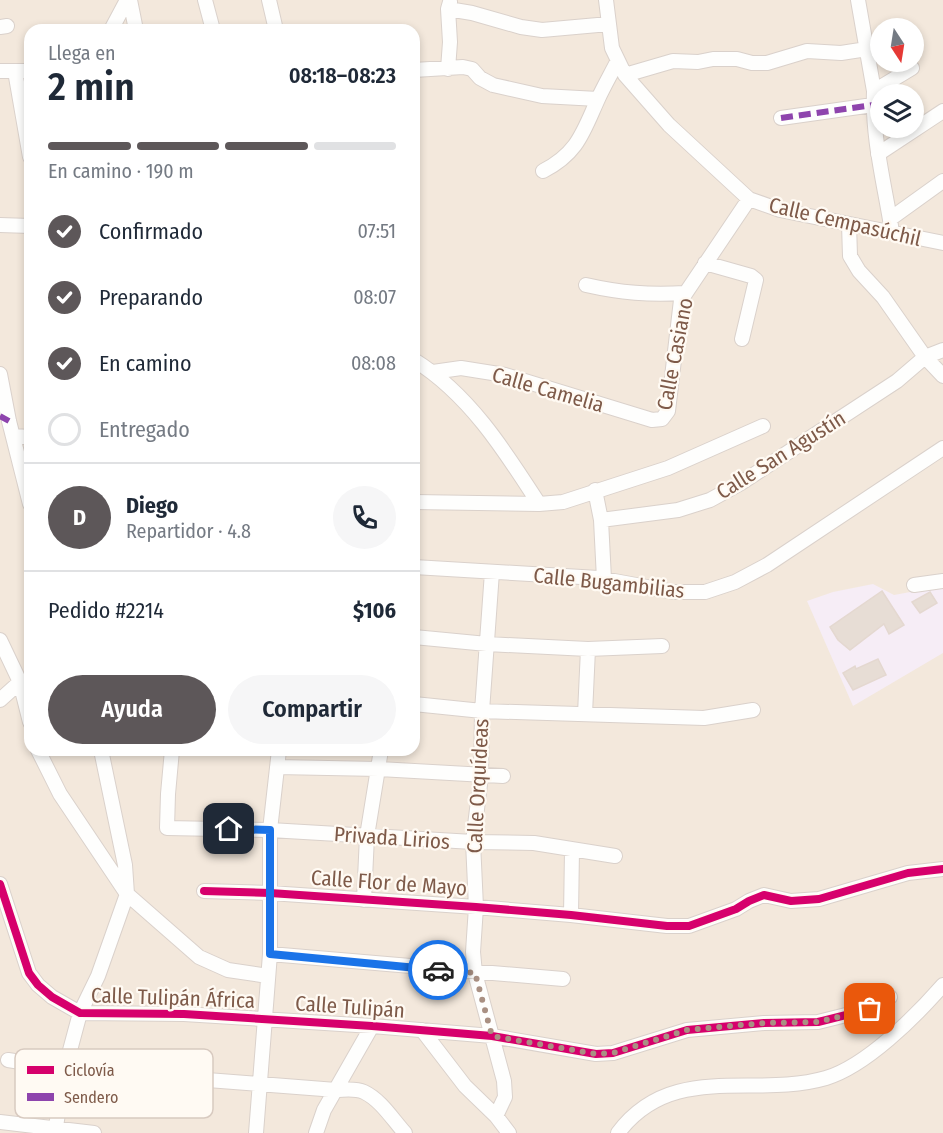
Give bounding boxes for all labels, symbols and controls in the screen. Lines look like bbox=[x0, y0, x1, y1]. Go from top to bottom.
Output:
north arrow bbox=[870, 18, 924, 72]
map controls bbox=[870, 18, 924, 138]
text: Llega en bbox=[48, 41, 116, 65]
text: 08:18–08:23 bbox=[289, 62, 396, 89]
text: 2 min bbox=[48, 64, 135, 110]
button: layers bbox=[870, 84, 924, 138]
text: En camino · 190 m bbox=[48, 159, 194, 183]
street label: Calle Cempasúchil bbox=[766, 192, 924, 252]
icon: check bbox=[48, 215, 81, 248]
text: Confirmado bbox=[99, 218, 203, 245]
text: 07:51 bbox=[358, 219, 396, 243]
icon: check bbox=[48, 281, 81, 314]
text: Preparando bbox=[99, 284, 203, 311]
text: 08:07 bbox=[353, 285, 396, 309]
street label: Calle Casiano bbox=[651, 296, 699, 412]
icon: check bbox=[48, 347, 81, 380]
text: En camino bbox=[99, 350, 191, 377]
text: 08:08 bbox=[351, 351, 396, 375]
street label: Calle Camelia bbox=[489, 362, 607, 418]
street label: Calle San Agustín bbox=[712, 405, 850, 505]
text: Entregado bbox=[99, 416, 190, 443]
button: phone bbox=[333, 486, 396, 549]
text: Diego bbox=[126, 492, 178, 519]
text: D bbox=[73, 504, 86, 531]
text: Repartidor · 4.8 bbox=[126, 519, 251, 543]
street label: Calle Bugambilias bbox=[532, 562, 686, 604]
text: Pedido #2214 bbox=[48, 597, 164, 624]
text: $106 bbox=[353, 597, 396, 624]
button: Ayuda bbox=[48, 675, 216, 744]
button: Compartir bbox=[228, 675, 396, 744]
street label: Calle Orquídeas bbox=[461, 718, 495, 854]
pin bbox=[203, 803, 254, 854]
icon: home bbox=[212, 812, 245, 845]
street label: Privada Lirios bbox=[333, 821, 451, 855]
street label: Calle Flor de Mayo bbox=[310, 865, 468, 901]
courier bbox=[408, 940, 468, 1000]
icon: car bbox=[422, 954, 455, 987]
street label: Calle Tulipán África bbox=[91, 982, 255, 1014]
pin bbox=[844, 983, 895, 1034]
street label: Calle Tulipán bbox=[294, 990, 406, 1024]
icon: bag bbox=[853, 992, 886, 1025]
legend bbox=[15, 1049, 213, 1118]
text: Ciclovía bbox=[64, 1061, 115, 1080]
text: Sendero bbox=[64, 1088, 118, 1107]

